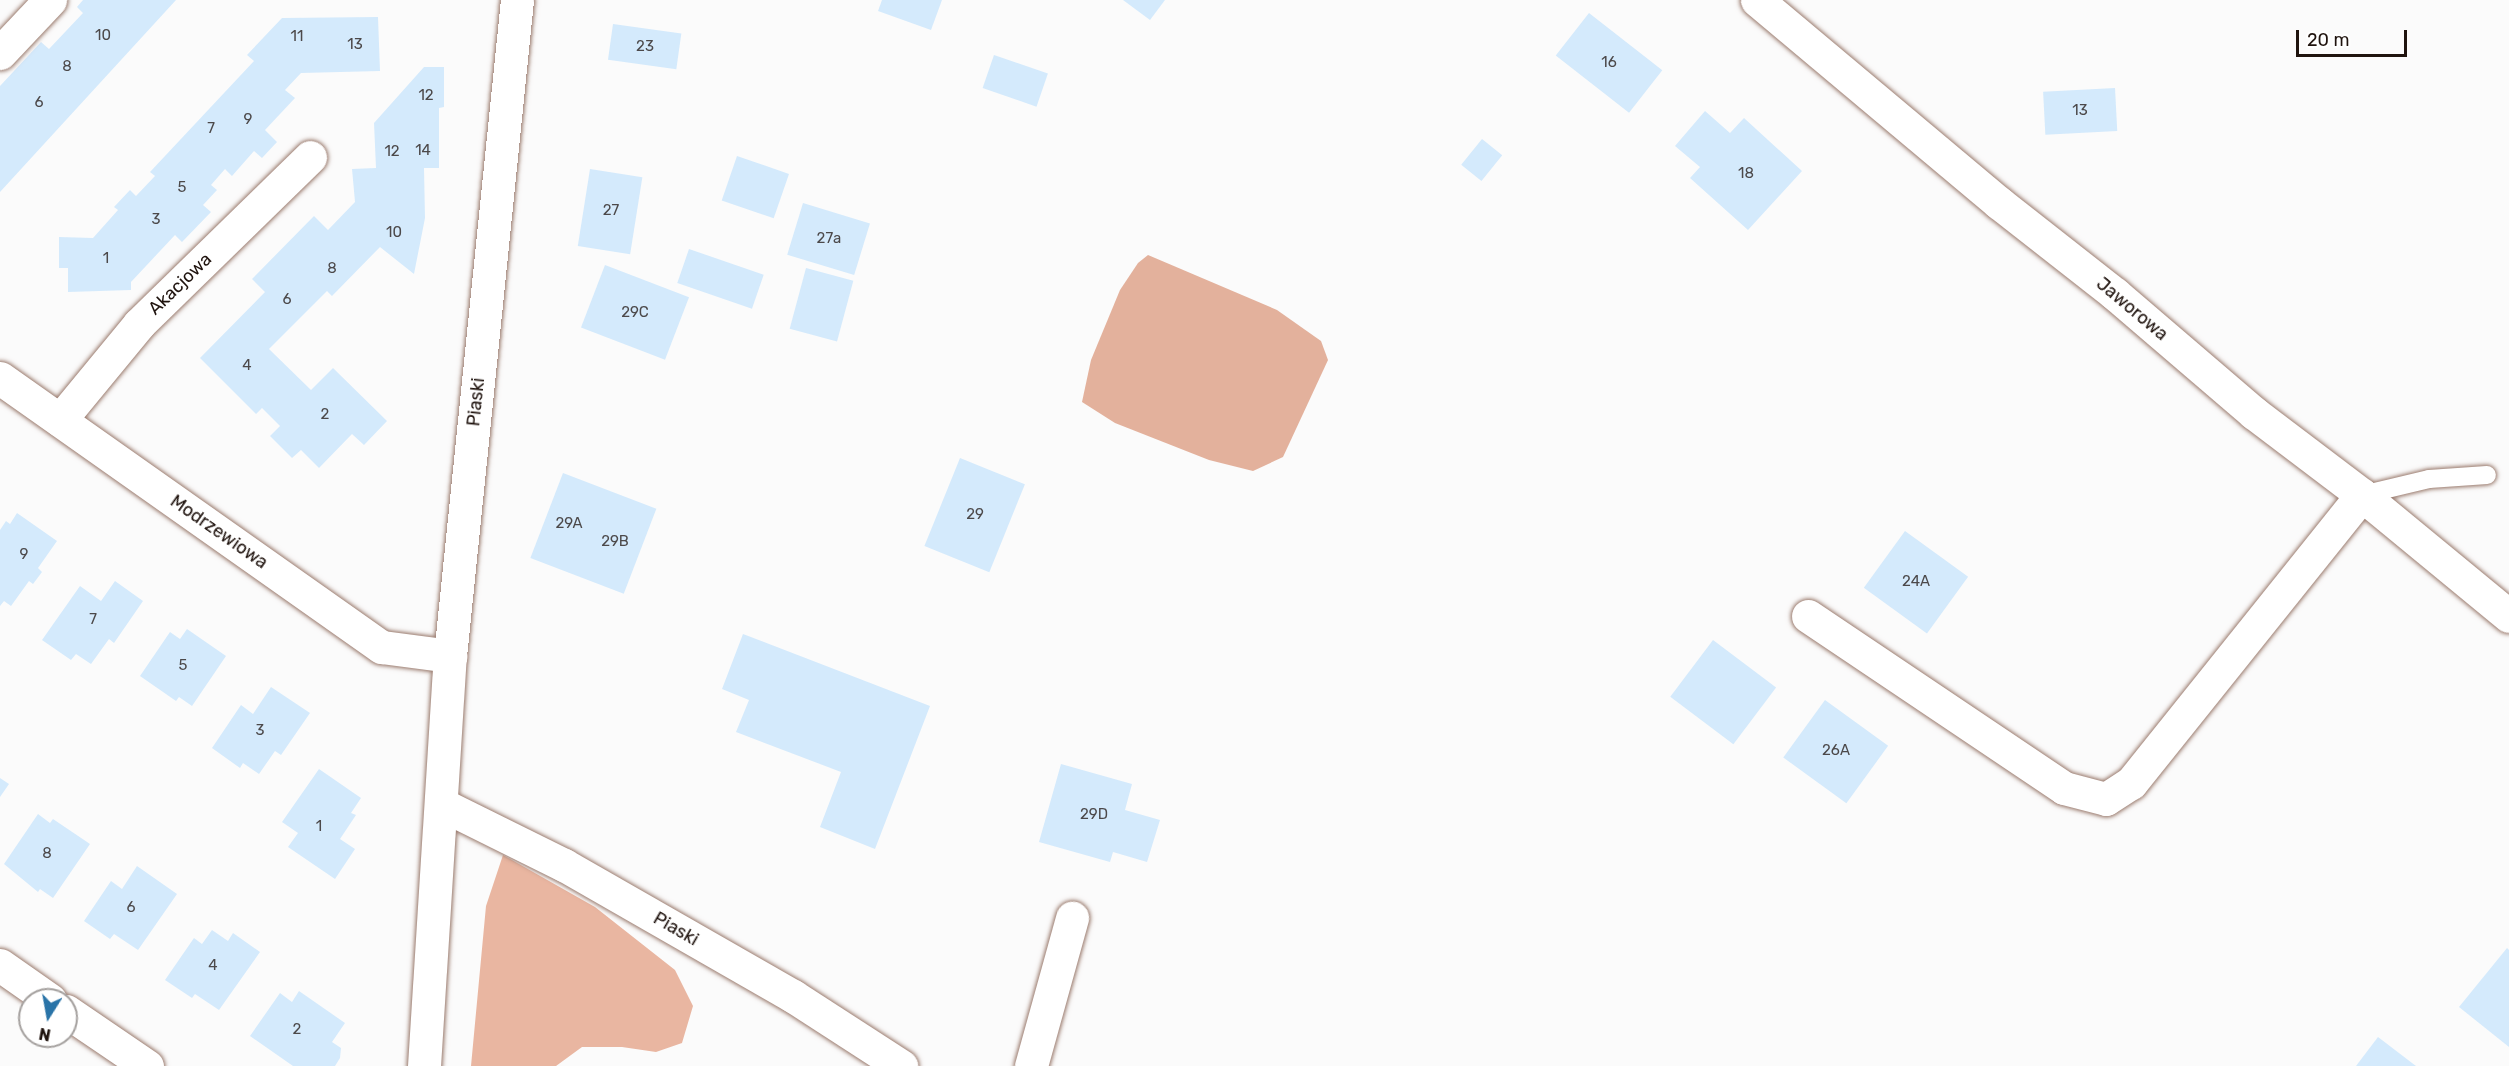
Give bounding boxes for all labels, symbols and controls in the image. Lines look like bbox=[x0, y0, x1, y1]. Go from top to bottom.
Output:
scale bar bbox=[2299, 18, 2410, 56]
house number: 10 bbox=[95, 27, 111, 45]
house number: 11 bbox=[291, 28, 303, 46]
text: 20 m bbox=[2307, 29, 2349, 51]
house number: 13 bbox=[347, 36, 363, 54]
house number: 23 bbox=[636, 38, 654, 56]
house number: 16 bbox=[1601, 54, 1617, 72]
house number: 8 bbox=[62, 58, 72, 76]
house number: 12 bbox=[418, 87, 434, 105]
house number: 6 bbox=[34, 94, 44, 112]
house number: 13 bbox=[2072, 102, 2088, 120]
house number: 9 bbox=[244, 111, 252, 129]
house number: 7 bbox=[207, 120, 215, 138]
house number: 14 bbox=[415, 142, 431, 160]
house number: 12 bbox=[384, 143, 400, 161]
house number: 18 bbox=[1738, 165, 1754, 183]
house number: 5 bbox=[178, 179, 186, 197]
house number: 27 bbox=[603, 202, 619, 220]
house number: 3 bbox=[151, 211, 161, 229]
house number: 10 bbox=[386, 224, 402, 242]
house number: 27a bbox=[817, 230, 841, 248]
street label: Akacjowa bbox=[144, 249, 216, 319]
house number: 1 bbox=[103, 250, 109, 268]
house number: 8 bbox=[327, 260, 337, 278]
street label: Jaworowa bbox=[2092, 273, 2172, 345]
house number: 6 bbox=[282, 291, 292, 309]
house number: 29C bbox=[621, 304, 649, 322]
house number: 4 bbox=[242, 357, 252, 375]
street label: Piaski bbox=[463, 377, 489, 427]
house number: 2 bbox=[321, 406, 329, 424]
street label: Modrzewiowa bbox=[166, 490, 272, 574]
house number: 29 bbox=[966, 506, 984, 524]
house number: 29A bbox=[555, 515, 583, 533]
house number: 29B bbox=[601, 533, 629, 551]
house number: 9 bbox=[20, 546, 28, 564]
house number: 24A bbox=[1902, 573, 1930, 591]
house number: 7 bbox=[89, 611, 97, 629]
house number: 5 bbox=[179, 657, 187, 675]
house number: 3 bbox=[255, 722, 265, 740]
house number: 26A bbox=[1822, 742, 1850, 760]
house number: 29D bbox=[1080, 806, 1108, 824]
house number: 1 bbox=[316, 818, 322, 836]
house number: 8 bbox=[42, 845, 52, 863]
house number: 6 bbox=[126, 899, 136, 917]
street label: Piaski bbox=[650, 907, 702, 951]
house number: 4 bbox=[208, 957, 218, 975]
north arrow bbox=[18, 988, 78, 1048]
house number: 2 bbox=[293, 1021, 301, 1039]
text: N bbox=[37, 1024, 52, 1045]

